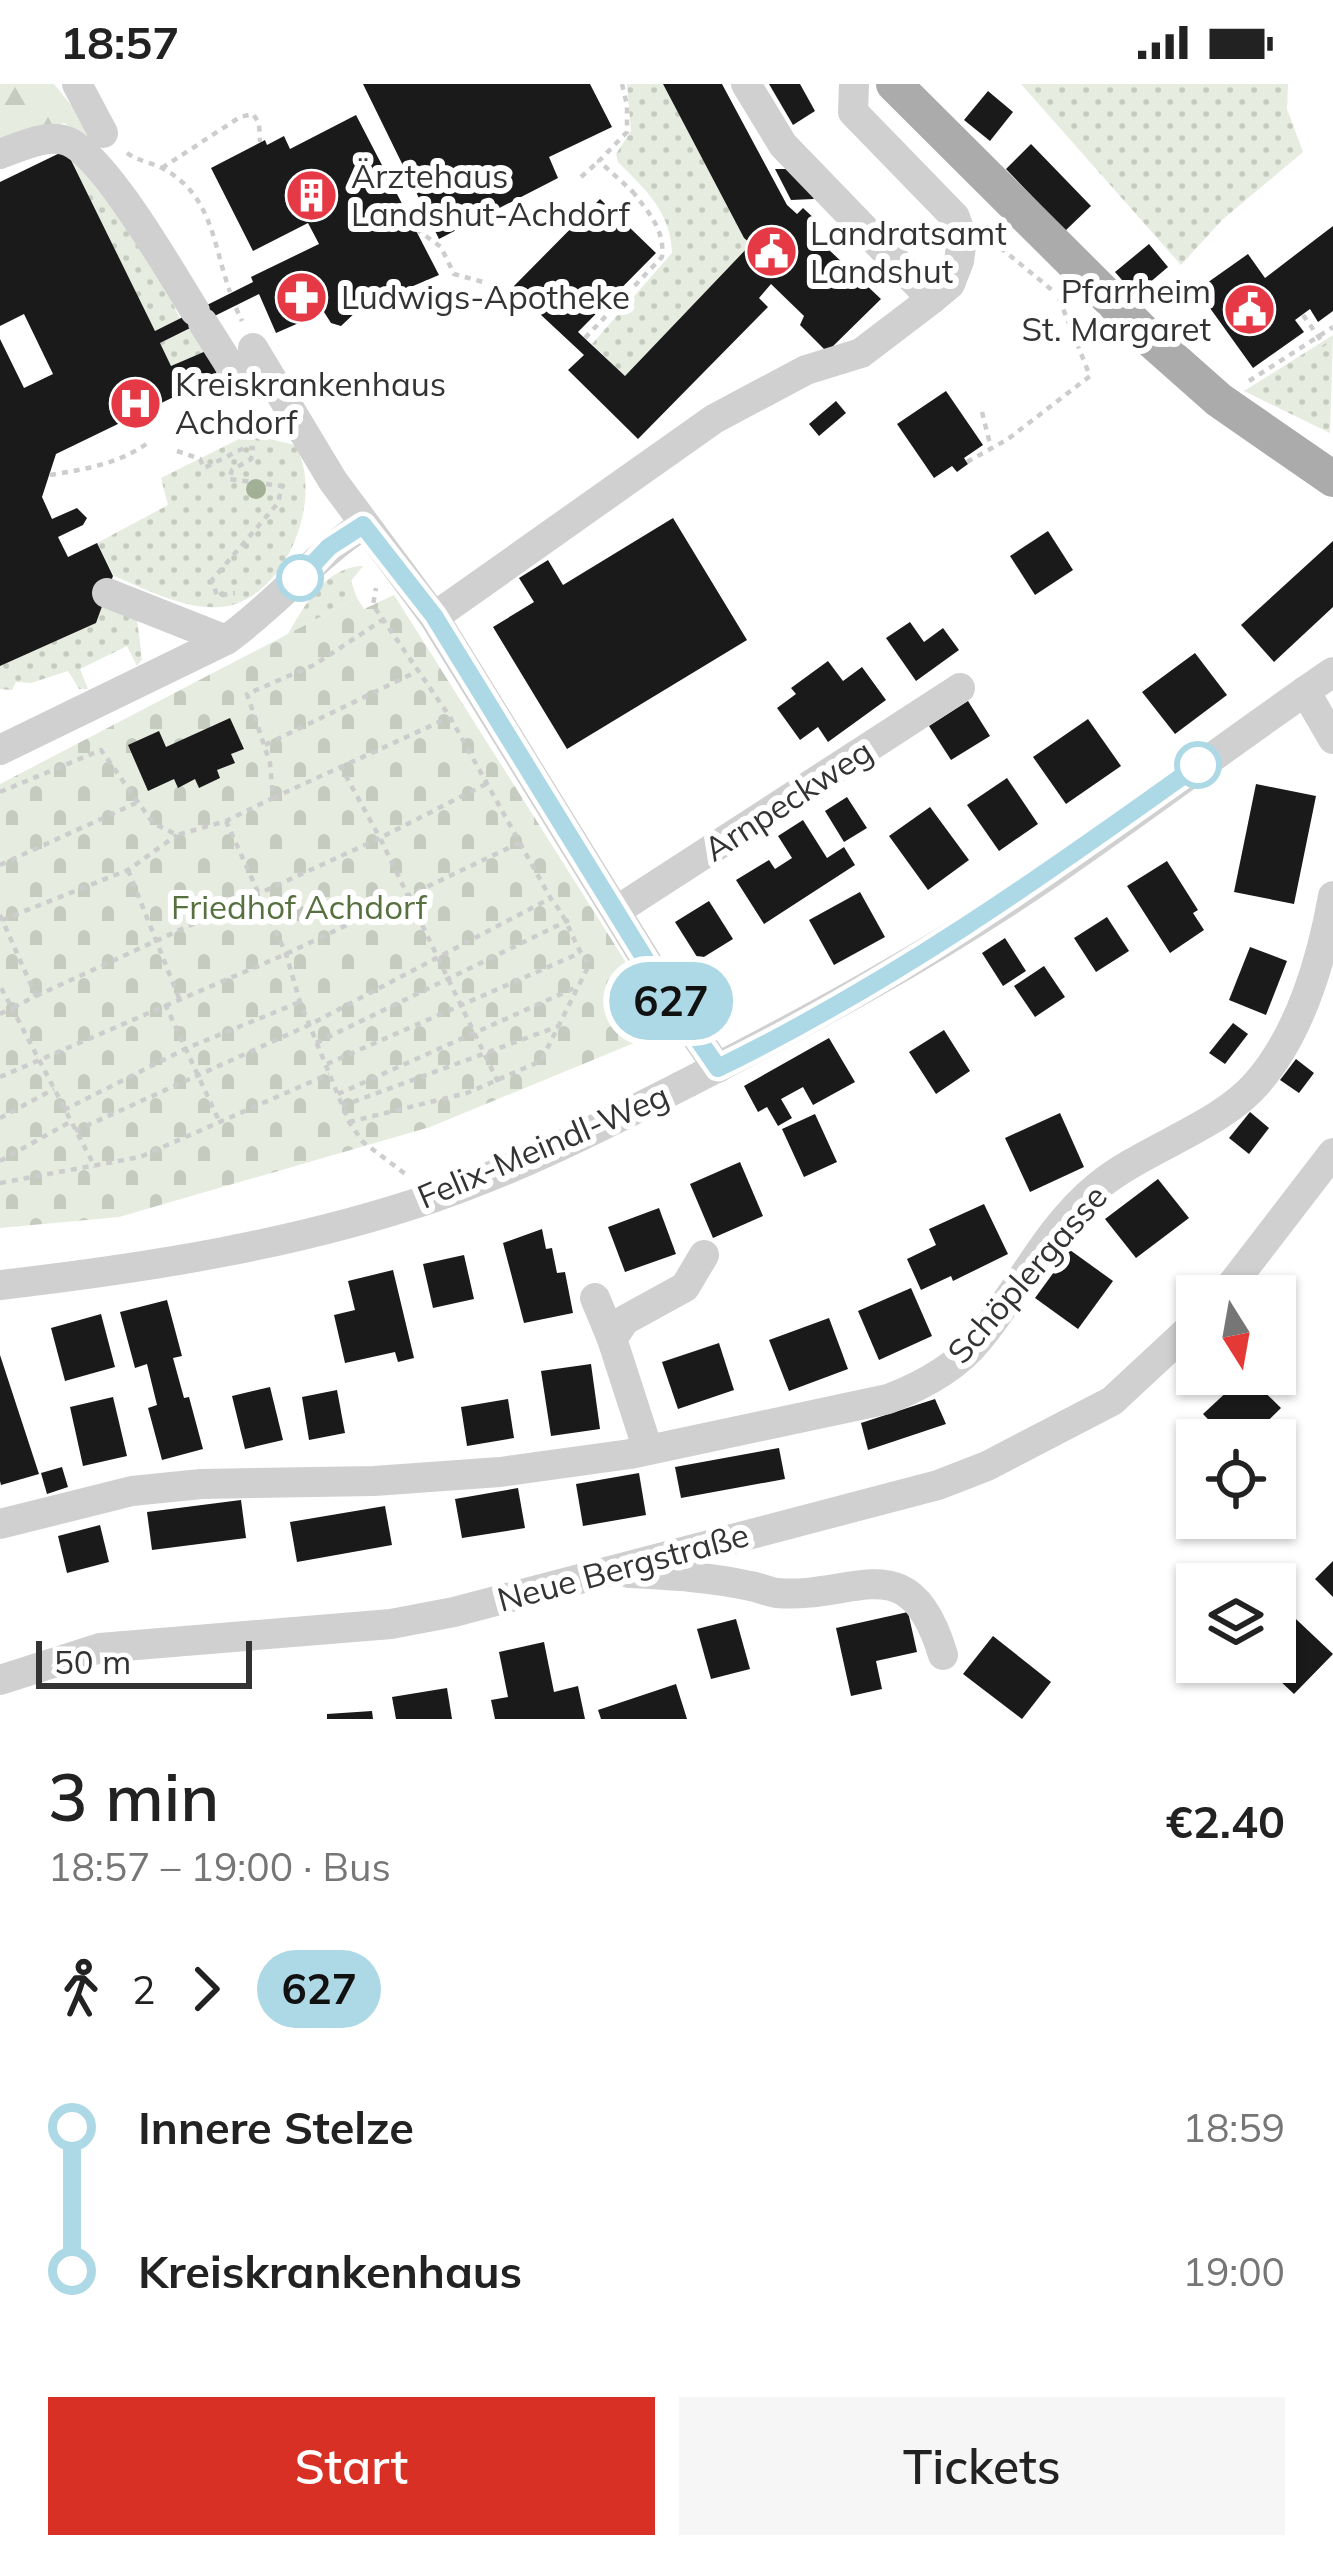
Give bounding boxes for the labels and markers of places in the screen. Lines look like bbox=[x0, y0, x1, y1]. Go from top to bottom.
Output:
place label: Ärztehaus Landshut-Achdorf bbox=[351, 155, 631, 234]
building icon: Ärztehaus Landshut-Achdorf bbox=[284, 167, 340, 223]
place label: Landratsamt Landshut bbox=[810, 212, 1007, 291]
public building icon: Landratsamt Landshut bbox=[743, 224, 799, 280]
pharmacy icon: Ludwigs-Apotheke bbox=[274, 269, 330, 325]
place label: Pfarrheim St. Margaret bbox=[1022, 270, 1211, 349]
place label: Ludwigs-Apotheke bbox=[341, 276, 630, 317]
public building icon: Pfarrheim St. Margaret bbox=[1222, 282, 1278, 338]
place label: Kreiskrankenhaus Achdorf bbox=[175, 363, 446, 442]
hospital icon: Kreiskrankenhaus Achdorf bbox=[108, 375, 164, 431]
unlabelled marker bbox=[278, 556, 322, 600]
unlabelled marker bbox=[1176, 743, 1220, 787]

